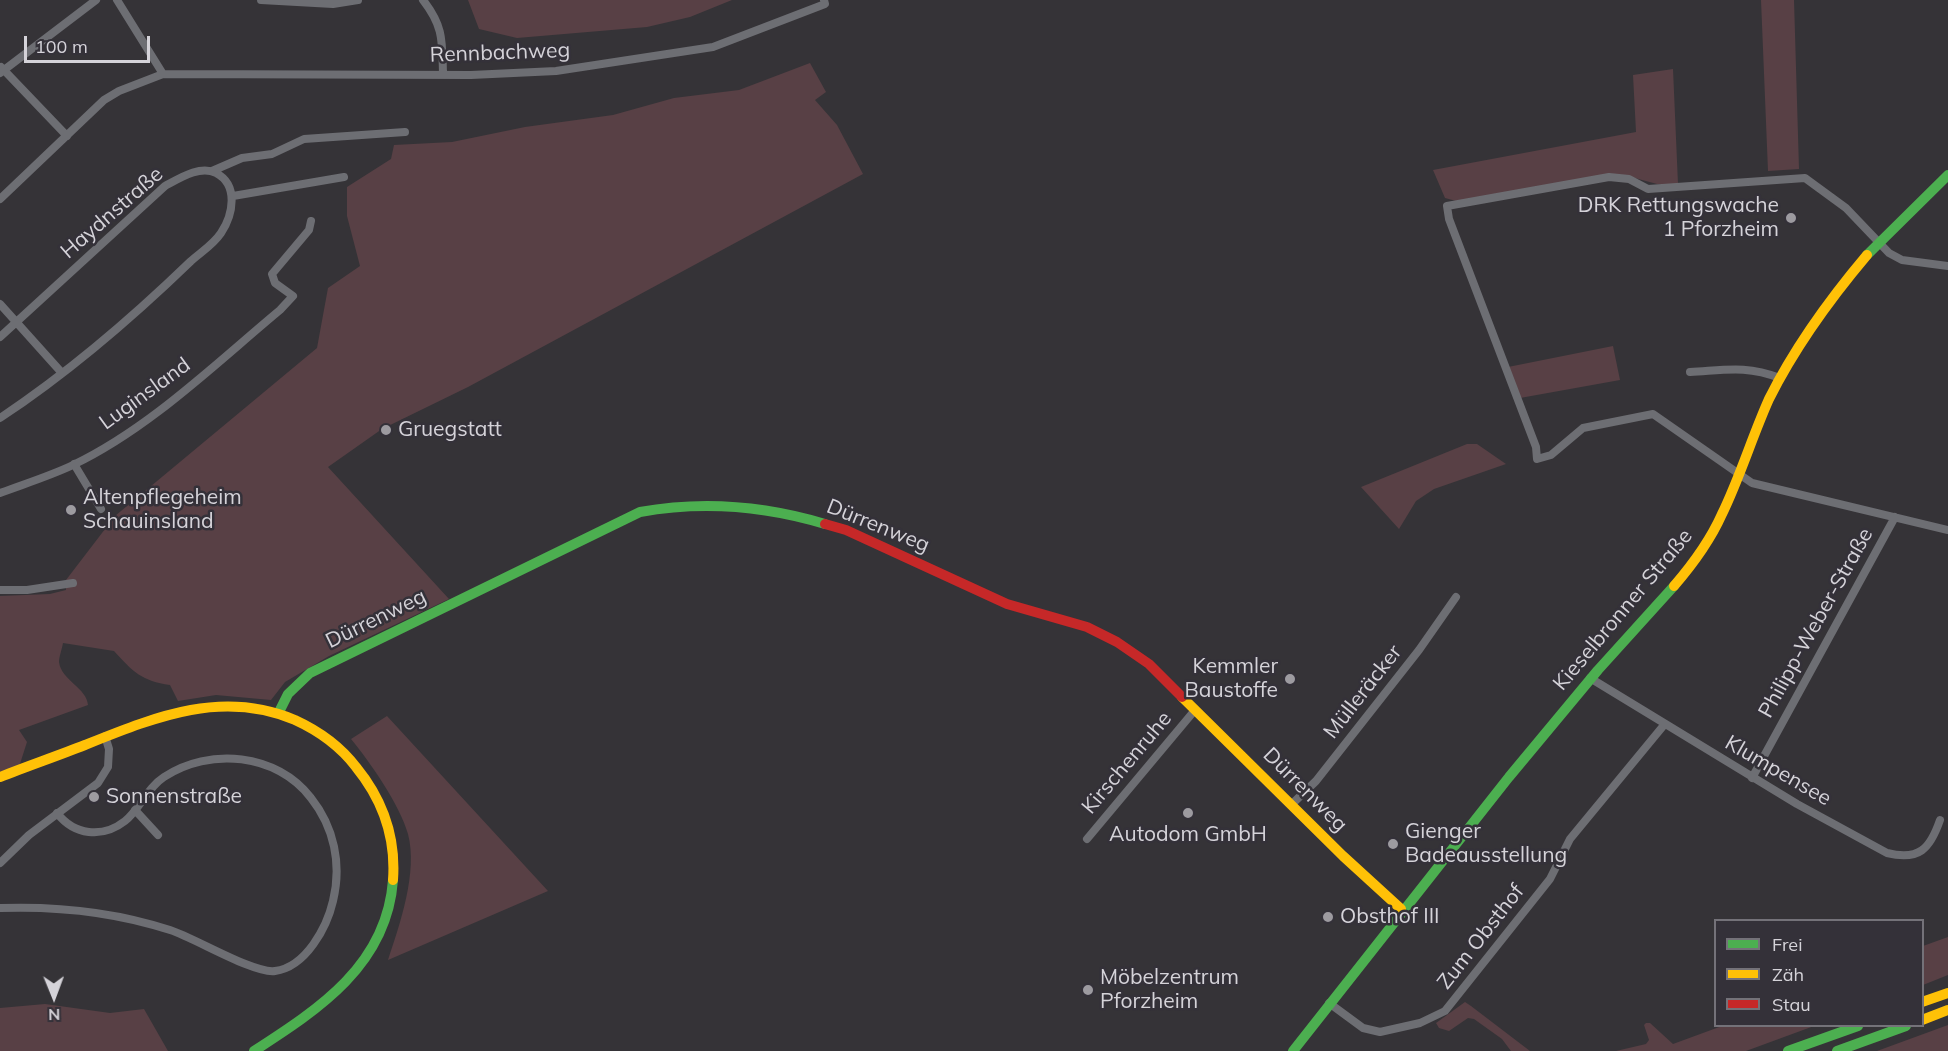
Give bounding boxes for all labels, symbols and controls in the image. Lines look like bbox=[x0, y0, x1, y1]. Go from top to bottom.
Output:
scale bar bbox=[27, 24, 153, 62]
text: 100 m bbox=[35, 35, 88, 58]
street label: Rennbachweg bbox=[429, 38, 571, 68]
street label: Haydnstraße bbox=[56, 162, 168, 264]
place label: DRK Rettungswache 1 Pforzheim bbox=[1578, 193, 1779, 243]
marker: DRK Rettungswache 1 Pforzheim bbox=[1784, 211, 1798, 225]
street label: Luginsland bbox=[95, 353, 195, 435]
place label: Gruegstatt bbox=[398, 417, 502, 443]
marker: Gruegstatt bbox=[379, 423, 393, 437]
place label: Altenpflegeheim Schauinsland bbox=[83, 485, 242, 535]
street label: Dürrenweg bbox=[823, 494, 933, 558]
marker: Altenpflegeheim Schauinsland bbox=[64, 503, 78, 517]
street label: Kieselbronner Straße bbox=[1548, 524, 1698, 696]
street label: Philipp-Weber-Straße bbox=[1753, 524, 1879, 722]
street label: Dürrenweg bbox=[322, 584, 430, 654]
street label: Mülleräcker bbox=[1319, 640, 1407, 744]
place label: Kemmler Baustoffe bbox=[1185, 654, 1278, 704]
marker: Kemmler Baustoffe bbox=[1283, 672, 1297, 686]
street label: Kirschenruhe bbox=[1077, 707, 1177, 819]
street label: Klumpensee bbox=[1720, 730, 1836, 812]
street label: Dürrenweg bbox=[1258, 743, 1352, 837]
place label: Sonnenstraße bbox=[106, 784, 242, 810]
marker: Sonnenstraße bbox=[87, 790, 101, 804]
marker: Autodom GmbH bbox=[1181, 806, 1195, 820]
place label: Gienger Badeausstellung bbox=[1405, 819, 1567, 869]
place label: Autodom GmbH bbox=[1109, 822, 1267, 848]
marker: Gienger Badeausstellung bbox=[1386, 837, 1400, 851]
street label: Zum Obsthof bbox=[1432, 880, 1530, 994]
place label: Obsthof III bbox=[1340, 904, 1440, 930]
marker: Obsthof III bbox=[1321, 910, 1335, 924]
legend bbox=[1714, 919, 1924, 1027]
text: Frei bbox=[1772, 933, 1802, 956]
text: Zäh bbox=[1772, 963, 1804, 986]
place label: Möbelzentrum Pforzheim bbox=[1100, 965, 1239, 1015]
north arrow bbox=[24, 967, 84, 1027]
marker: Möbelzentrum Pforzheim bbox=[1081, 983, 1095, 997]
text: Stau bbox=[1772, 993, 1811, 1016]
text: N bbox=[48, 1005, 61, 1025]

